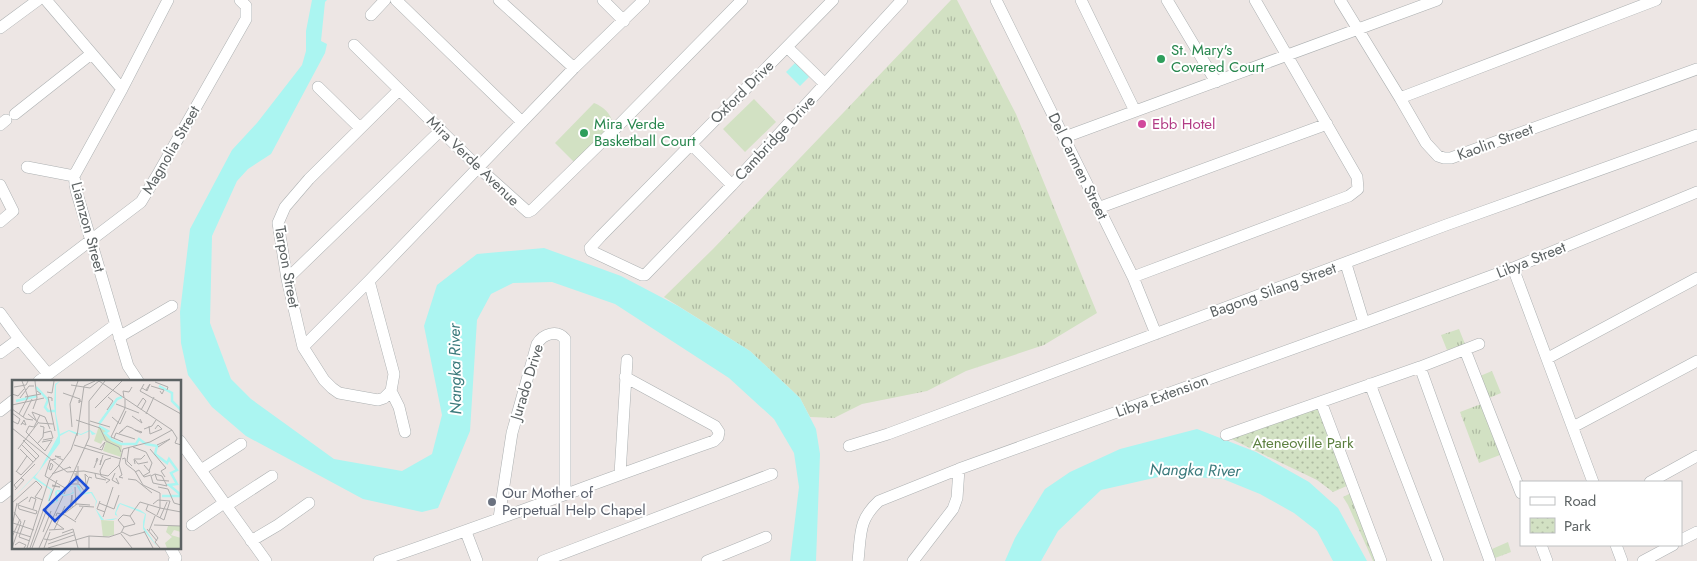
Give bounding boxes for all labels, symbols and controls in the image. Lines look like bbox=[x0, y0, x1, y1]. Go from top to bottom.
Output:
place label: St. Mary's Covered Court bbox=[1171, 39, 1265, 78]
marker: St. Mary's Covered Court bbox=[1155, 53, 1167, 65]
street label: Oxford Drive bbox=[705, 55, 779, 129]
street label: Cambridge Drive bbox=[730, 90, 821, 186]
street label: Magnolia Street bbox=[137, 101, 205, 198]
street label: Del Carmen Street bbox=[1043, 109, 1114, 223]
street label: Mira Verde Avenue bbox=[421, 111, 525, 211]
place label: Mira Verde Basketball Court bbox=[594, 113, 696, 152]
place label: Ebb Hotel bbox=[1152, 113, 1216, 135]
marker: Ebb Hotel bbox=[1136, 118, 1148, 130]
street label: Kaolin Street bbox=[1454, 118, 1536, 166]
marker: Mira Verde Basketball Court bbox=[578, 127, 590, 139]
street label: Liamzon Street bbox=[65, 179, 111, 275]
street label: Tarpon Street bbox=[269, 224, 305, 310]
street label: Libya Street bbox=[1493, 236, 1569, 284]
street label: Bagong Silang Street bbox=[1207, 257, 1340, 323]
water label: Nangka River bbox=[443, 322, 467, 415]
street label: Jurado Drive bbox=[504, 341, 549, 425]
street label: Libya Extension bbox=[1113, 369, 1211, 423]
inset map bbox=[12, 380, 181, 548]
park label: Ateneoville Park bbox=[1252, 432, 1354, 454]
water label: Nangka River bbox=[1149, 458, 1242, 482]
legend bbox=[1520, 481, 1682, 546]
place label: Our Mother of Perpetual Help Chapel bbox=[502, 482, 646, 521]
text: Road bbox=[1564, 490, 1596, 512]
marker: Our Mother of Perpetual Help Chapel bbox=[486, 496, 498, 508]
text: Park bbox=[1564, 515, 1591, 537]

